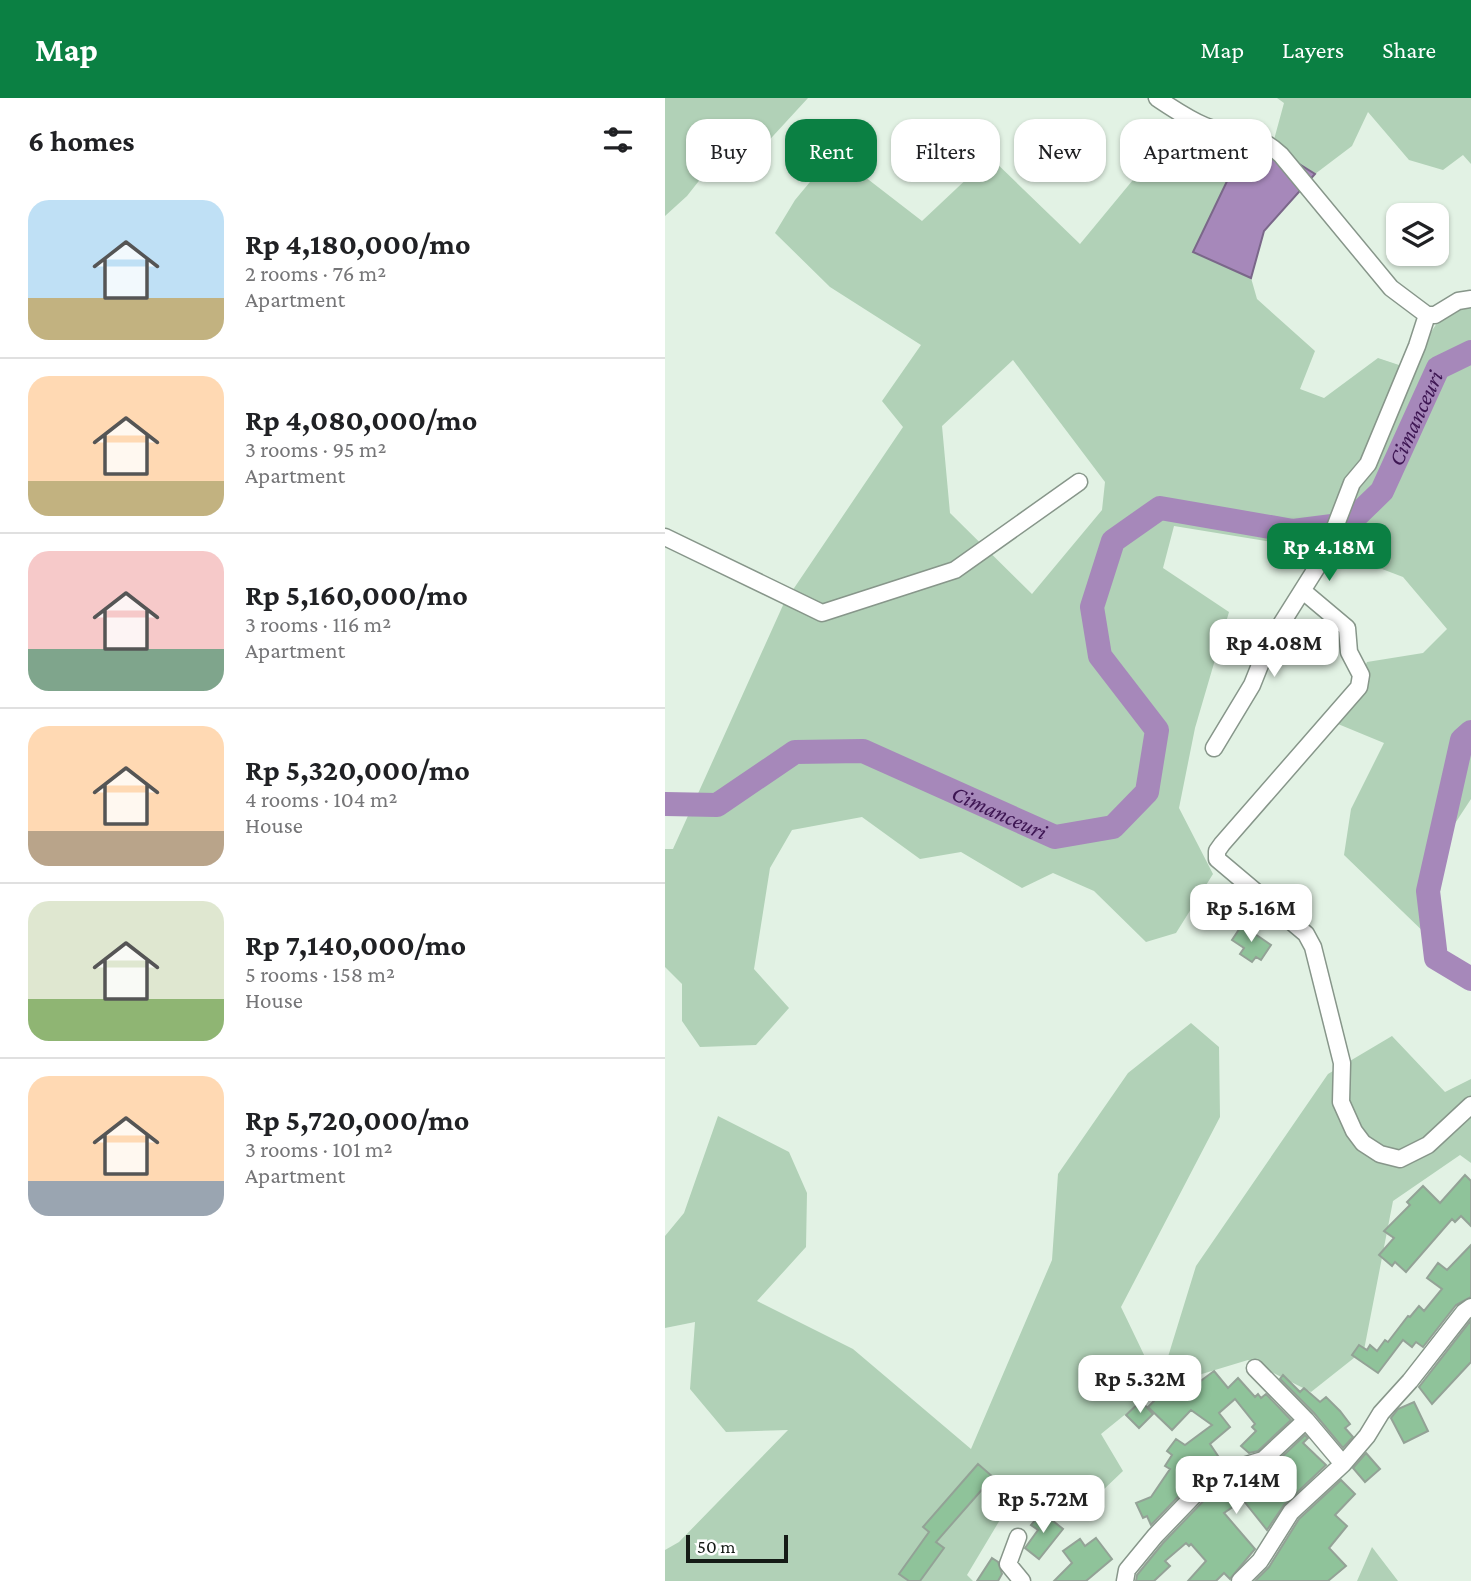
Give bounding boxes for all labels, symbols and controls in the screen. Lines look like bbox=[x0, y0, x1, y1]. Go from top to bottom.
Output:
text: Map bbox=[35, 31, 98, 68]
text: Map bbox=[1200, 36, 1244, 63]
text: Layers bbox=[1282, 36, 1344, 63]
text: Share bbox=[1382, 36, 1436, 63]
chip: Buy bbox=[686, 119, 771, 182]
chip: Rent bbox=[785, 119, 877, 182]
chip: Filters bbox=[891, 119, 1000, 182]
chip: New bbox=[1014, 119, 1106, 182]
chip: Apartment bbox=[1120, 119, 1272, 182]
icon: filters bbox=[599, 121, 637, 159]
text: 6 homes bbox=[28, 124, 135, 157]
map controls bbox=[1386, 203, 1449, 266]
button: layers bbox=[1386, 203, 1449, 266]
text: Rp 4,180,000/mo bbox=[245, 227, 471, 260]
icon: home bbox=[84, 228, 168, 312]
text: 2 rooms · 76 m² bbox=[245, 260, 386, 286]
text: Apartment bbox=[245, 286, 345, 312]
water label: Cimanceuri bbox=[1382, 366, 1448, 470]
text: Rp 4,080,000/mo bbox=[245, 403, 477, 436]
icon: home bbox=[84, 404, 168, 488]
text: 3 rooms · 95 m² bbox=[245, 436, 386, 462]
text: Apartment bbox=[245, 462, 345, 488]
pin: Rp 4.18M bbox=[1257, 524, 1401, 583]
text: Rp 4.18M bbox=[1283, 533, 1375, 559]
text: Rp 5,160,000/mo bbox=[245, 578, 468, 611]
icon: home bbox=[84, 579, 168, 663]
text: 3 rooms · 116 m² bbox=[245, 611, 391, 637]
pin: Rp 4.08M bbox=[1202, 620, 1346, 679]
text: Rp 4.08M bbox=[1226, 629, 1322, 655]
text: Apartment bbox=[245, 637, 345, 663]
text: Rp 5,320,000/mo bbox=[245, 753, 470, 786]
icon: home bbox=[84, 754, 168, 838]
water label: Cimanceuri bbox=[948, 780, 1052, 845]
text: 4 rooms · 104 m² bbox=[245, 786, 397, 812]
text: House bbox=[245, 812, 303, 838]
pin: Rp 5.16M bbox=[1179, 884, 1323, 944]
text: Rp 5.16M bbox=[1206, 894, 1296, 920]
text: Rp 7,140,000/mo bbox=[245, 928, 466, 961]
icon: home bbox=[84, 929, 168, 1013]
text: 5 rooms · 158 m² bbox=[245, 961, 395, 987]
text: House bbox=[245, 987, 303, 1013]
text: Rp 5,720,000/mo bbox=[245, 1103, 469, 1136]
icon: home bbox=[84, 1104, 168, 1188]
text: 3 rooms · 101 m² bbox=[245, 1136, 392, 1162]
text: Apartment bbox=[245, 1162, 345, 1188]
pin: Rp 5.32M bbox=[1068, 1356, 1212, 1415]
text: Rp 5.32M bbox=[1094, 1365, 1186, 1391]
pin: Rp 7.14M bbox=[1164, 1456, 1308, 1516]
text: Rp 7.14M bbox=[1192, 1466, 1280, 1492]
pin: Rp 5.72M bbox=[971, 1476, 1115, 1535]
text: Rp 5.72M bbox=[998, 1485, 1088, 1511]
scale bar bbox=[686, 1532, 787, 1564]
text: 50 m bbox=[697, 1536, 736, 1557]

